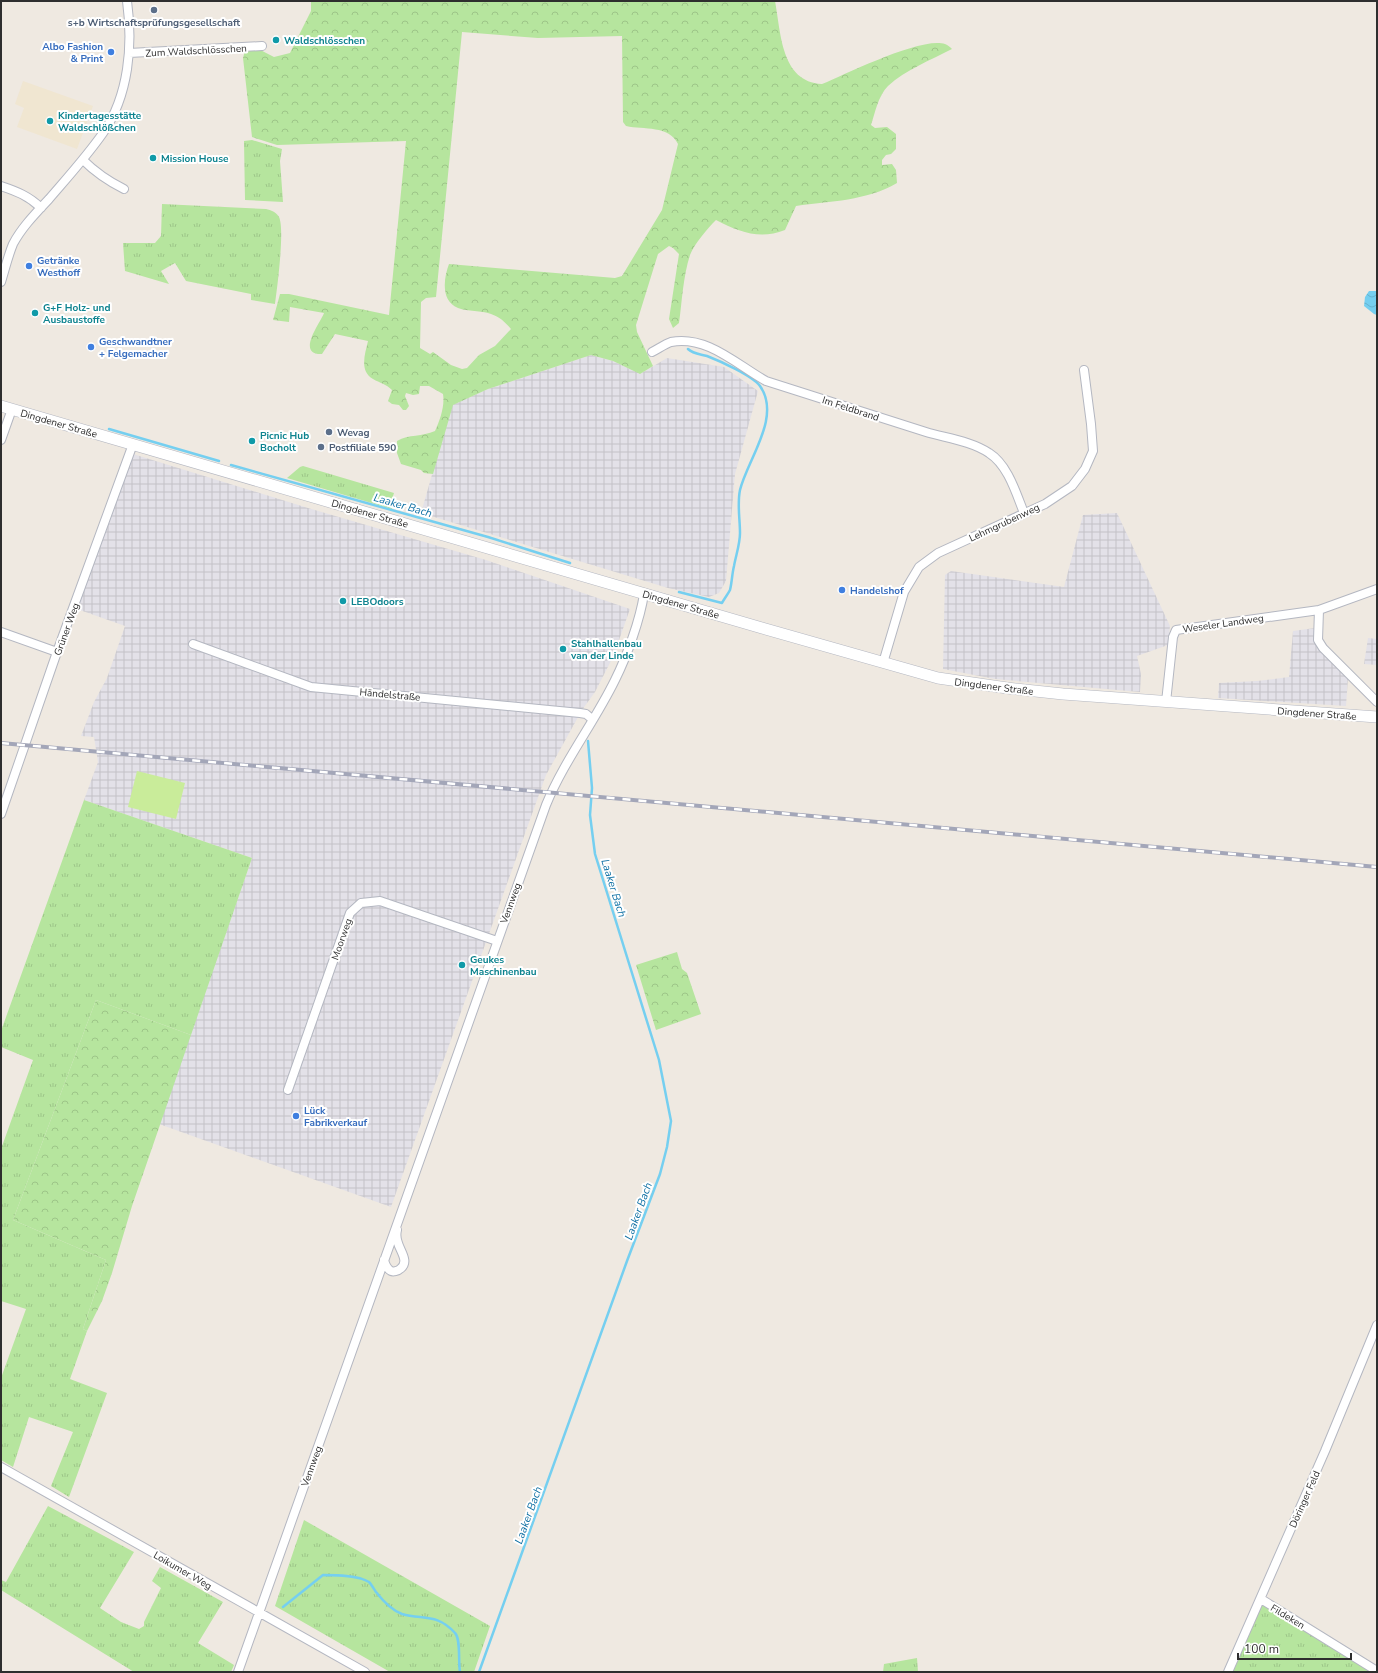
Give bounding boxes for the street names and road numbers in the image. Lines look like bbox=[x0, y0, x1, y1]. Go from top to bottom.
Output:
street label: Zum Waldschlösschen bbox=[145, 41, 247, 61]
street label: Im Feldbrand bbox=[820, 393, 881, 425]
street label: Dingdener Straße bbox=[19, 406, 99, 442]
street label: Dingdener Straße bbox=[330, 496, 410, 532]
street label: Lehmgrubenweg bbox=[967, 500, 1042, 545]
street label: Dingdener Straße bbox=[641, 587, 721, 623]
street label: Grüner Weg bbox=[51, 601, 83, 658]
street label: Weseler Landweg bbox=[1182, 611, 1265, 637]
street label: Dingdener Straße bbox=[954, 675, 1034, 699]
street label: Händelstraße bbox=[359, 685, 421, 705]
street label: Dingdener Straße bbox=[1277, 704, 1357, 724]
street label: Vennweg bbox=[497, 881, 525, 927]
street label: Moorweg bbox=[328, 917, 356, 962]
street label: Vennweg bbox=[298, 1444, 326, 1490]
street label: Döringer Feld bbox=[1286, 1468, 1324, 1530]
street label: Loikumer Weg bbox=[151, 1548, 214, 1593]
street label: Fildeken bbox=[1268, 1601, 1307, 1633]

